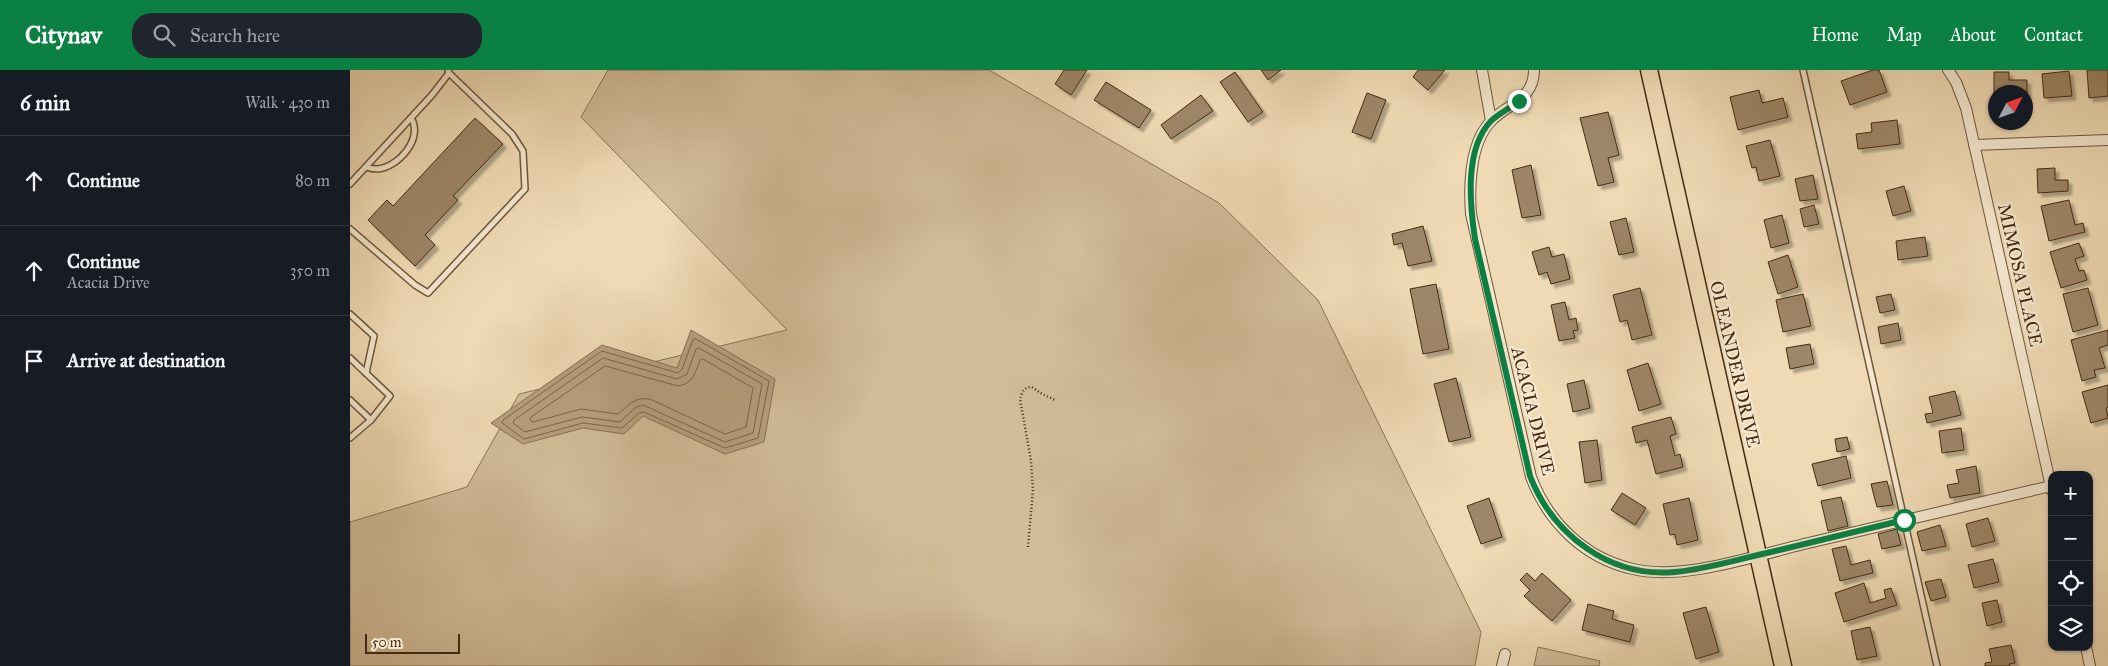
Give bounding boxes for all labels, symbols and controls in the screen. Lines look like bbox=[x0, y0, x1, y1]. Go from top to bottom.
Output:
search box bbox=[132, 13, 482, 58]
text: Citynav bbox=[25, 20, 102, 50]
icon: search bbox=[150, 21, 178, 49]
text: Search here bbox=[190, 24, 280, 47]
text: Home bbox=[1812, 24, 1859, 46]
text: Map bbox=[1887, 24, 1922, 46]
text: About bbox=[1950, 24, 1996, 46]
text: Contact bbox=[2024, 24, 2083, 46]
north arrow bbox=[1988, 85, 2033, 130]
text: 6 min bbox=[20, 90, 70, 116]
route end bbox=[1508, 90, 1531, 113]
text: Walk · 430 m bbox=[245, 93, 330, 112]
icon: ahead bbox=[20, 167, 48, 195]
text: Continue bbox=[67, 169, 140, 192]
text: 80 m bbox=[295, 171, 330, 190]
street label: MIMOSA PLACE bbox=[1993, 202, 2047, 349]
text: Continue bbox=[67, 250, 140, 273]
icon: ahead bbox=[20, 257, 48, 285]
text: 350 m bbox=[290, 261, 330, 280]
text: Acacia Drive bbox=[67, 273, 150, 292]
street label: OLEANDER DRIVE bbox=[1705, 279, 1765, 450]
street label: ACACIA DRIVE bbox=[1506, 344, 1560, 478]
icon: arrive bbox=[20, 347, 48, 375]
text: Arrive at destination bbox=[67, 349, 225, 372]
map controls bbox=[2048, 471, 2093, 651]
button: + bbox=[2048, 471, 2093, 516]
route start bbox=[1893, 509, 1916, 532]
button: − bbox=[2048, 516, 2093, 561]
button: locate bbox=[2048, 561, 2093, 606]
button: layers bbox=[2048, 606, 2093, 651]
scale bar bbox=[365, 631, 460, 654]
text: 50 m bbox=[372, 634, 401, 651]

